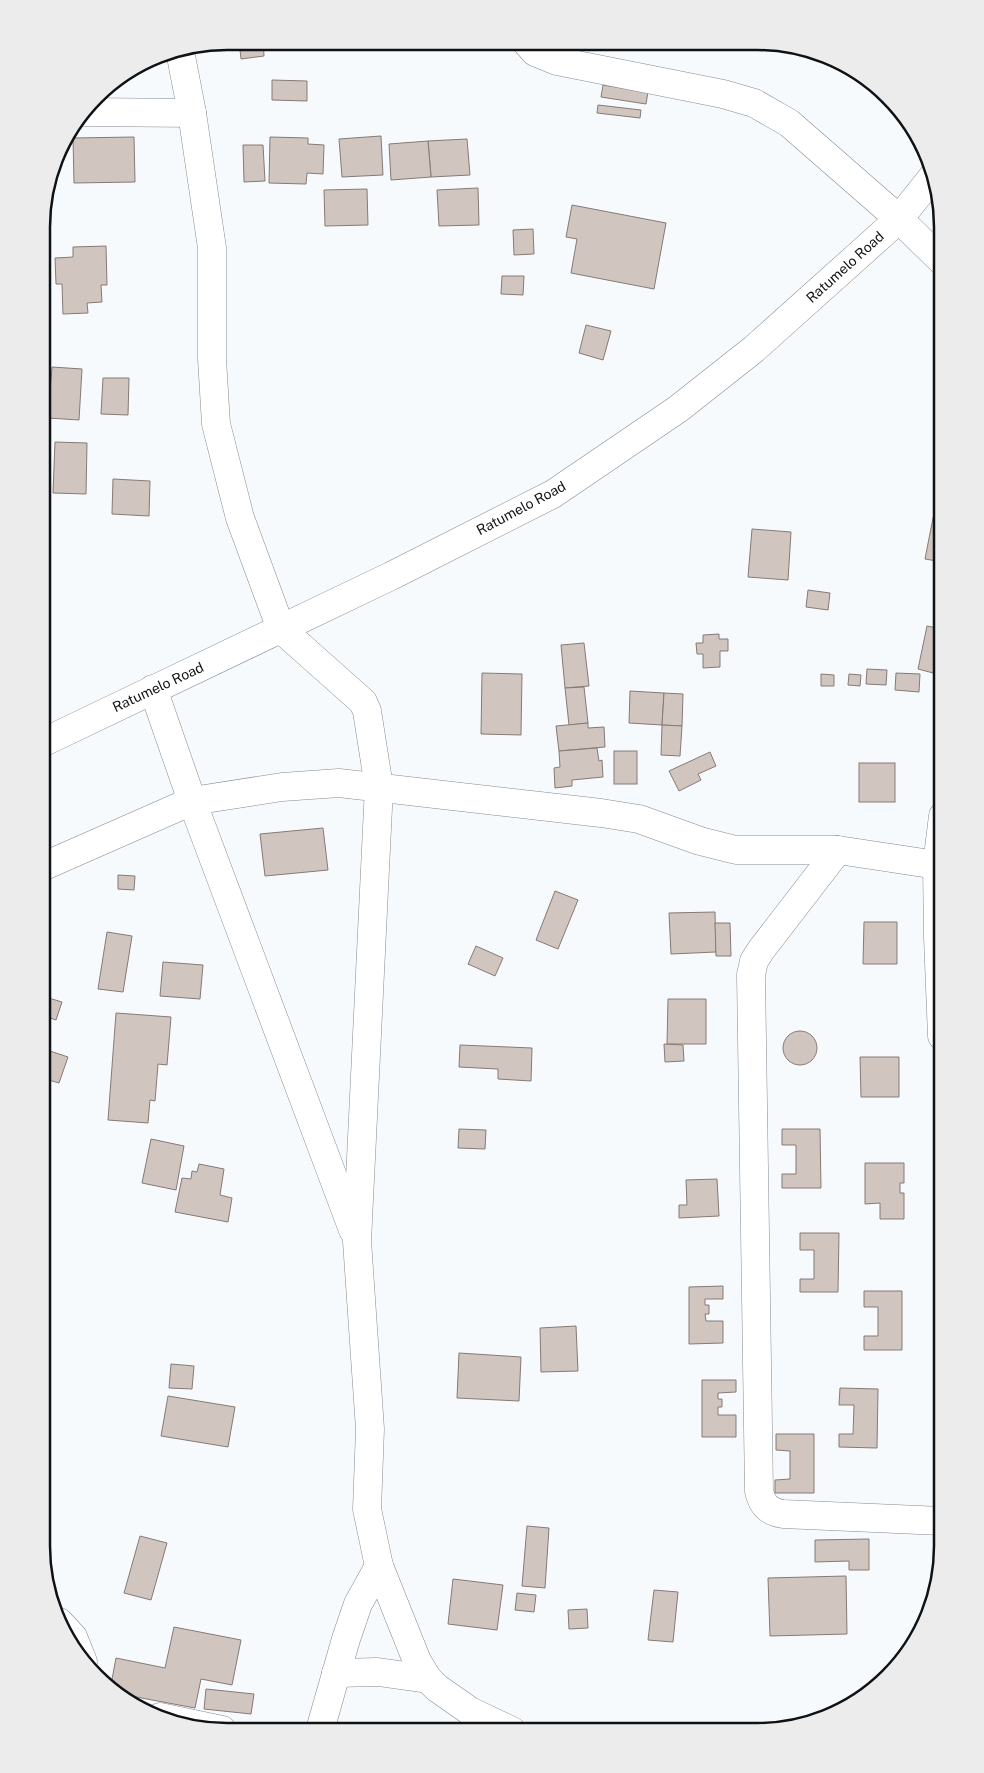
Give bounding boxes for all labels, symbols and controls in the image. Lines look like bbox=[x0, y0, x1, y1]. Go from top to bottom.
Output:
street label: Ratumelo Road bbox=[803, 228, 887, 306]
street label: Ratumelo Road bbox=[474, 478, 568, 538]
street label: Ratumelo Road bbox=[110, 659, 206, 715]

